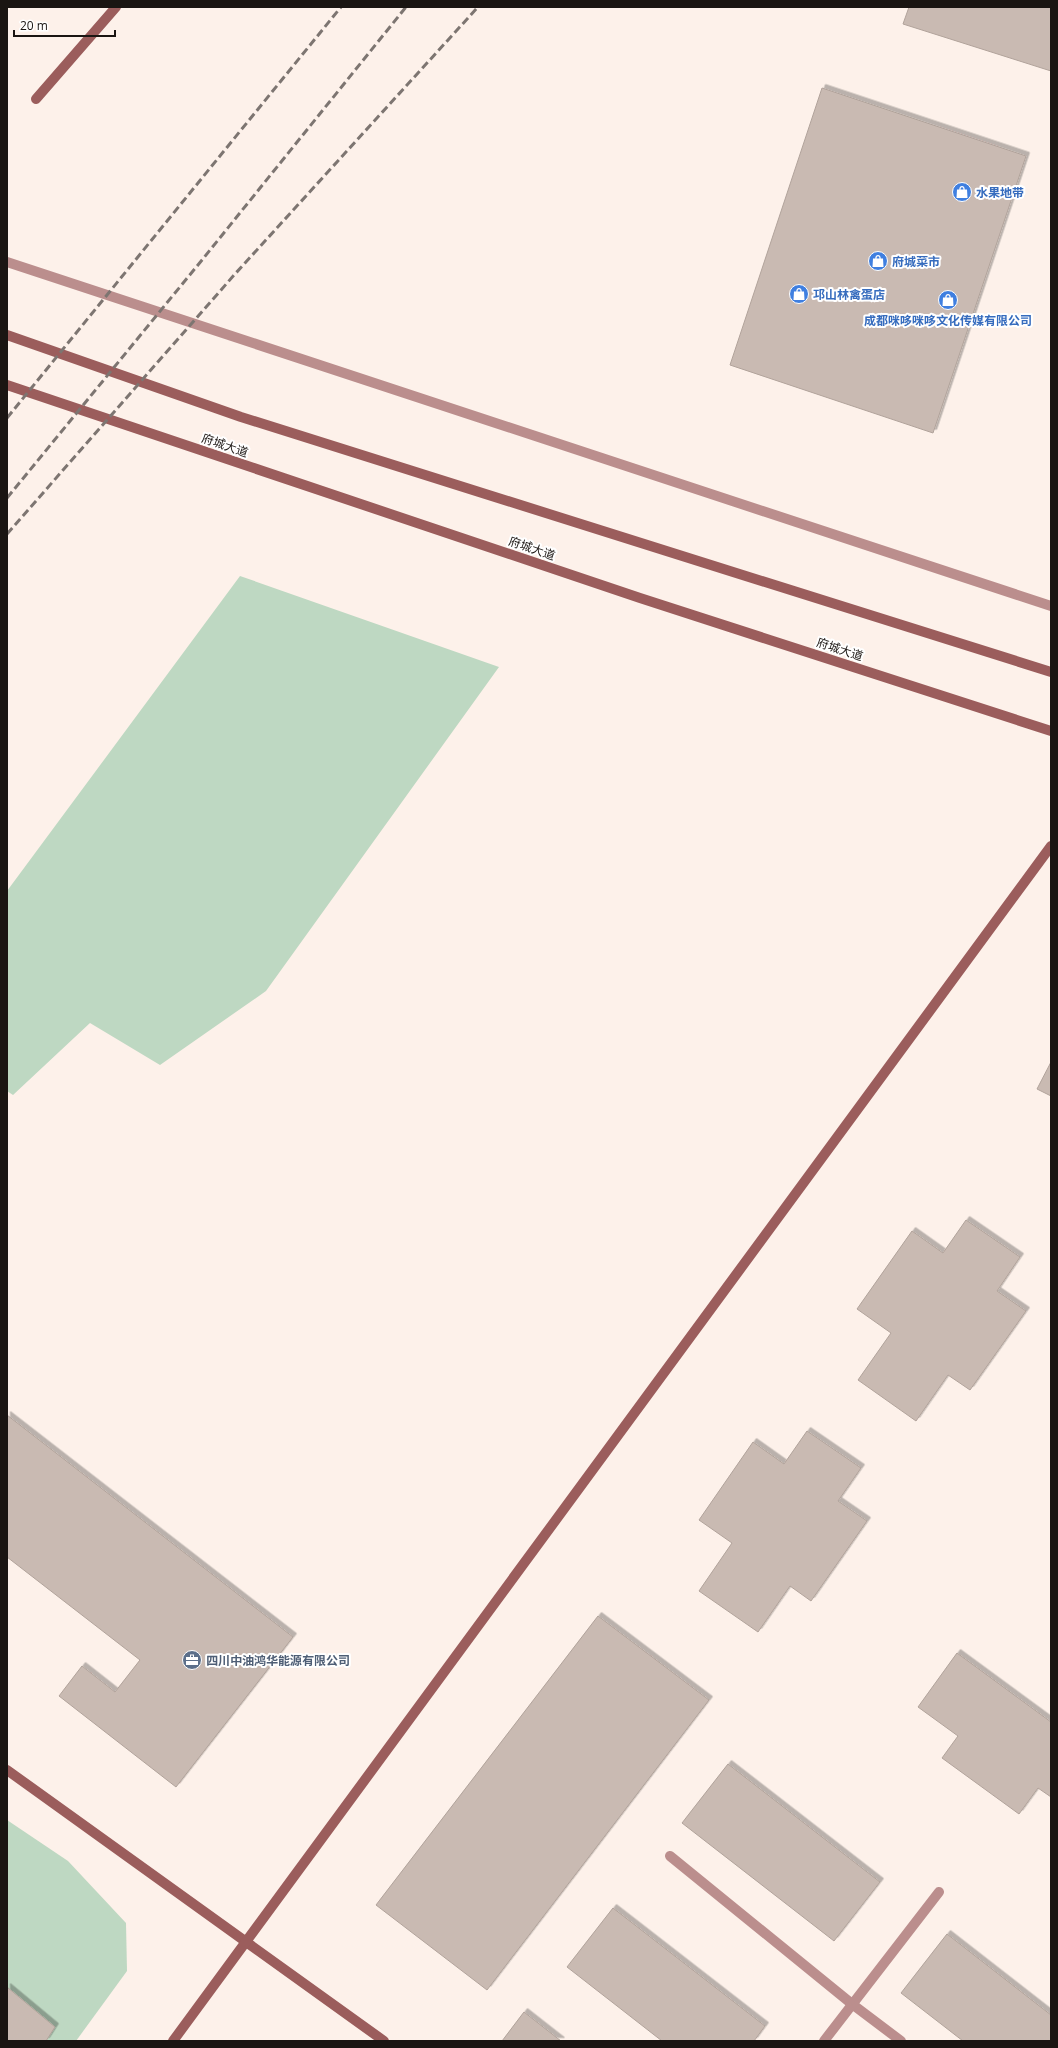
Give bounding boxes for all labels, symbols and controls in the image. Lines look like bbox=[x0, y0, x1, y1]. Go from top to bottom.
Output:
scale bar bbox=[14, 12, 115, 38]
text: 20 m bbox=[20, 17, 48, 34]
shop icon: 水果地带 bbox=[951, 181, 973, 203]
place label: 水果地带 bbox=[976, 184, 1024, 201]
shop icon: 府城菜市 bbox=[867, 250, 889, 272]
place label: 府城菜市 bbox=[892, 253, 940, 270]
shop icon: 邛山林禽蛋店 bbox=[788, 283, 810, 305]
place label: 邛山林禽蛋店 bbox=[813, 286, 885, 303]
shop icon: 成都咪哆咪哆文化传媒有限公司 bbox=[937, 289, 959, 311]
place label: 成都咪哆咪哆文化传媒有限公司 bbox=[864, 312, 1032, 329]
street label: 府城大道 bbox=[200, 429, 250, 461]
street label: 府城大道 bbox=[507, 532, 557, 564]
street label: 府城大道 bbox=[815, 633, 865, 665]
office icon: 四川中油鸿华能源有限公司 bbox=[181, 1649, 203, 1671]
place label: 四川中油鸿华能源有限公司 bbox=[206, 1652, 350, 1669]

